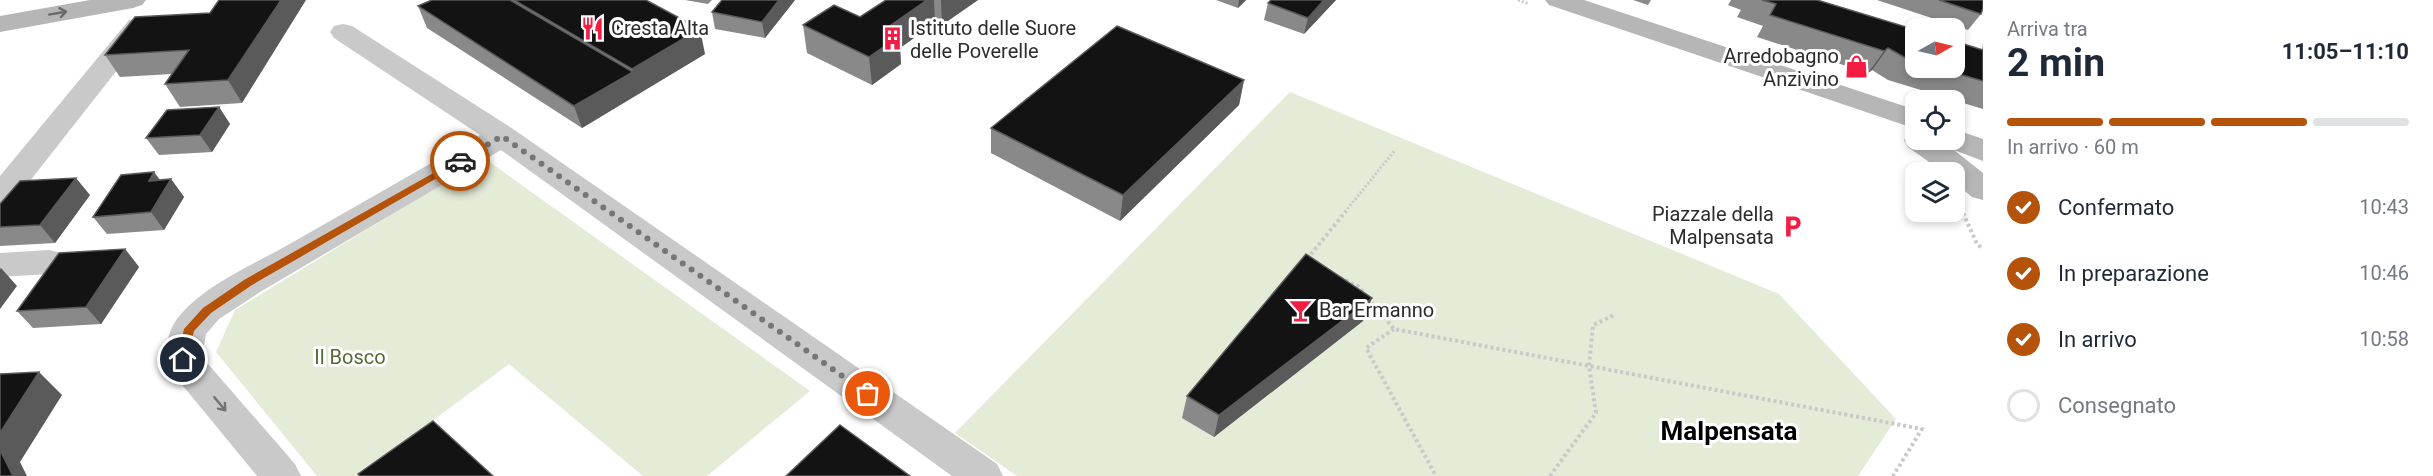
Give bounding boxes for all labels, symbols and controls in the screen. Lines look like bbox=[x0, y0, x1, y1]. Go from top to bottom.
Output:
one-way arrow bbox=[47, 8, 67, 19]
restaurant icon: Cresta Alta bbox=[580, 15, 606, 41]
place label: Cresta Alta bbox=[611, 16, 709, 40]
place label: Istituto delle Suore delle Poverelle bbox=[910, 16, 1076, 63]
text: Arriva tra bbox=[2007, 17, 2088, 41]
north arrow bbox=[1905, 18, 1965, 78]
map controls bbox=[1905, 18, 1965, 222]
building icon: Istituto delle Suore delle Poverelle bbox=[879, 26, 905, 52]
text: 11:05–11:10 bbox=[2282, 39, 2409, 64]
text: 2 min bbox=[2007, 40, 2105, 86]
place label: Arredobagno Anzivino bbox=[1724, 44, 1839, 91]
shop icon: Arredobagno Anzivino bbox=[1844, 54, 1870, 80]
button: locate bbox=[1905, 90, 1965, 150]
courier bbox=[430, 131, 490, 191]
text: In arrivo · 60 m bbox=[2007, 135, 2139, 159]
icon: car bbox=[444, 145, 477, 178]
button: layers bbox=[1905, 162, 1965, 222]
icon: check bbox=[2007, 191, 2040, 224]
text: Confermato bbox=[2058, 195, 2174, 220]
text: 10:43 bbox=[2359, 195, 2409, 219]
place label: Piazzale della Malpensata bbox=[1652, 202, 1774, 249]
parking icon: Piazzale della Malpensata bbox=[1779, 213, 1805, 239]
icon: check bbox=[2007, 257, 2040, 290]
text: In preparazione bbox=[2058, 261, 2209, 286]
text: 10:46 bbox=[2359, 261, 2409, 285]
bar icon: Bar Ermanno bbox=[1288, 297, 1314, 323]
place label: Bar Ermanno bbox=[1319, 298, 1434, 322]
icon: check bbox=[2007, 323, 2040, 356]
text: In arrivo bbox=[2058, 327, 2137, 352]
text: 10:58 bbox=[2359, 327, 2409, 351]
pin bbox=[157, 334, 208, 385]
icon: home bbox=[166, 343, 199, 376]
park label: Il Bosco bbox=[314, 345, 386, 369]
pin bbox=[842, 368, 893, 419]
icon: bag bbox=[851, 377, 884, 410]
text: Consegnato bbox=[2058, 393, 2176, 418]
one-way arrow bbox=[213, 396, 227, 411]
district label: Malpensata bbox=[1661, 416, 1797, 446]

